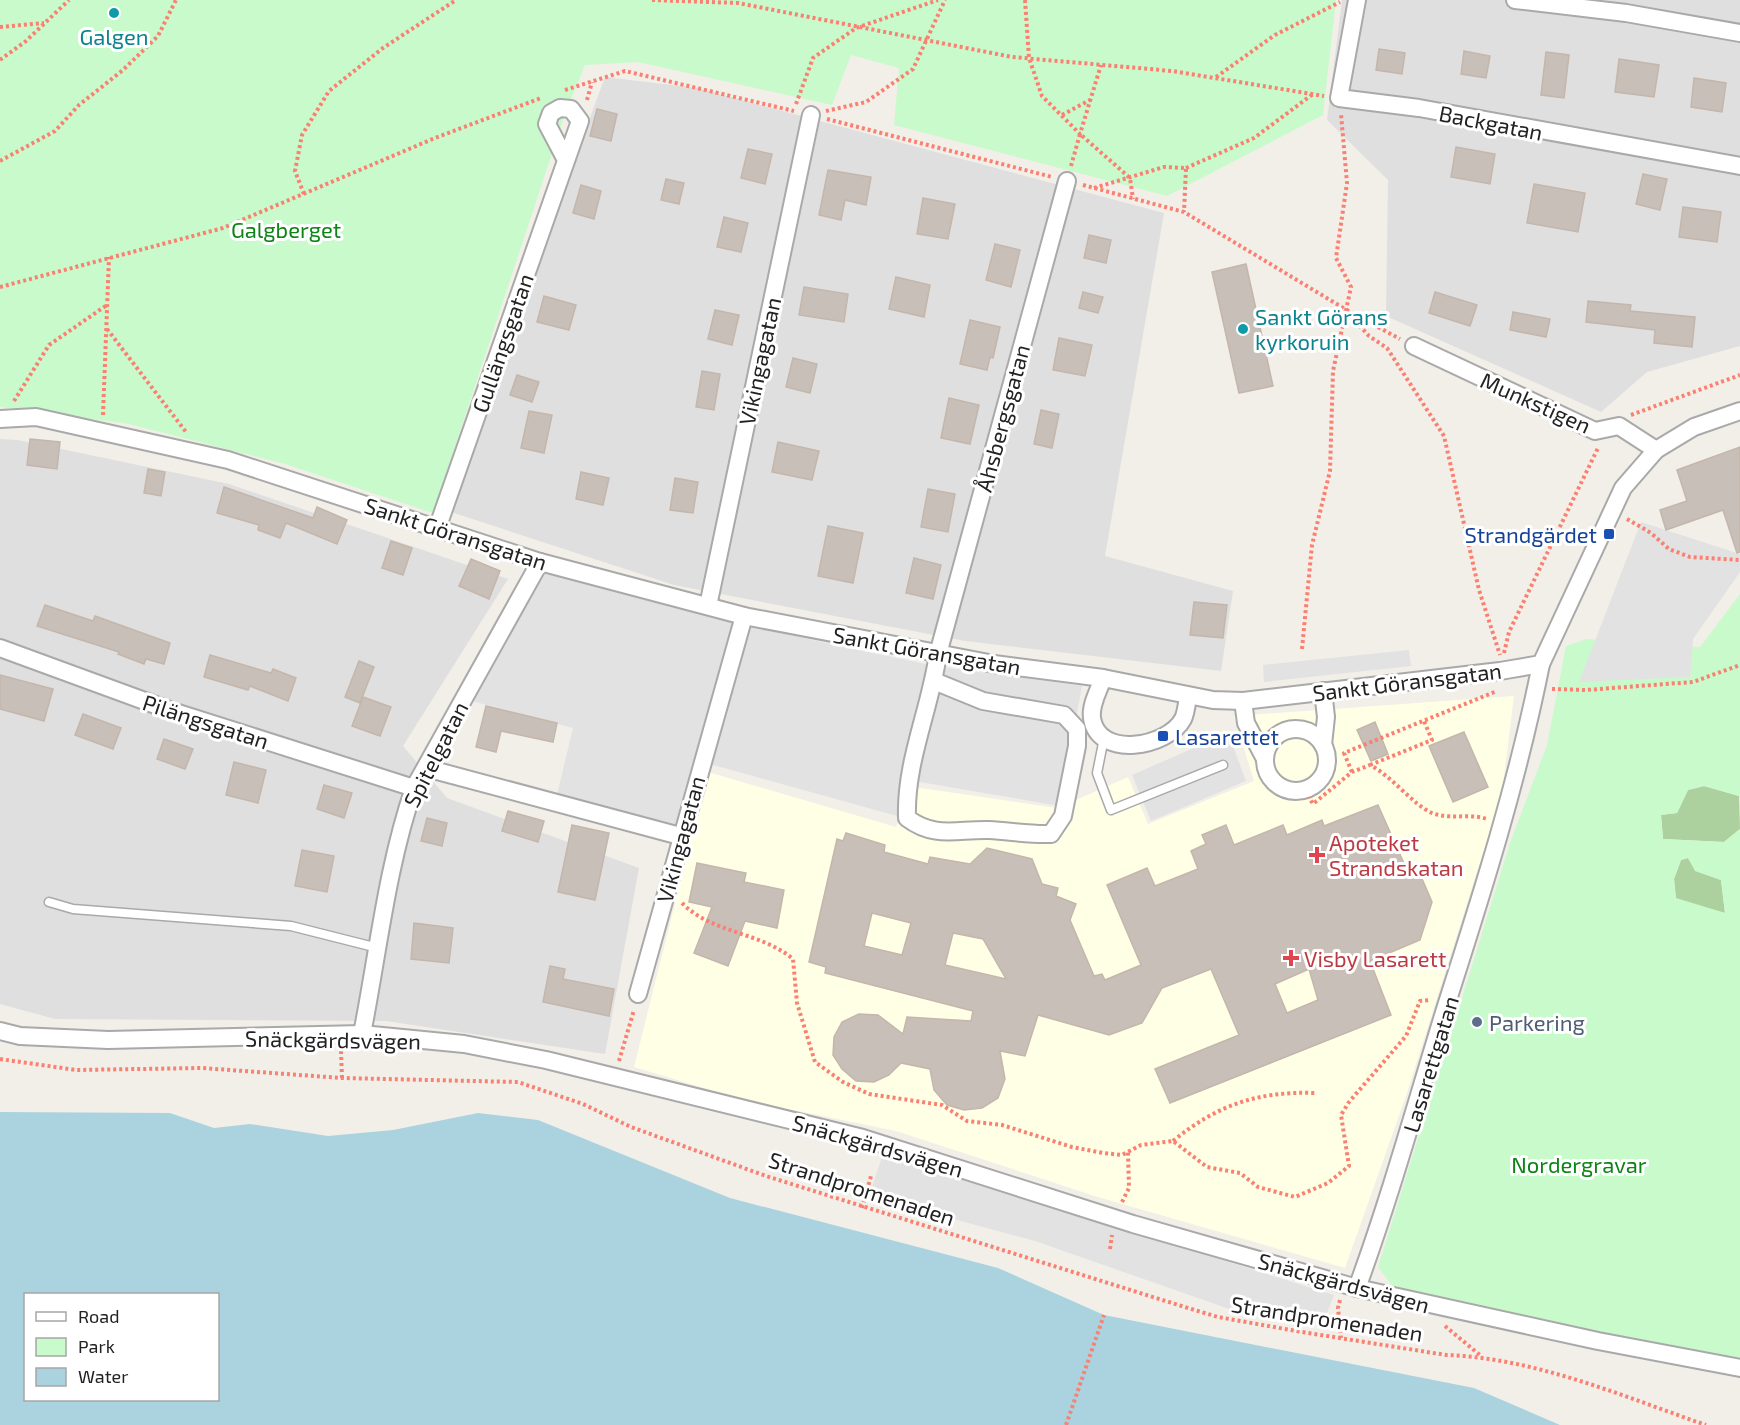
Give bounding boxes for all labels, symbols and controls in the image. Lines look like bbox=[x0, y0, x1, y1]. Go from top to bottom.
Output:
marker: Galgen bbox=[107, 6, 121, 20]
place label: Galgen bbox=[79, 23, 149, 49]
street label: Backgatan bbox=[1437, 99, 1545, 145]
park label: Galgberget bbox=[231, 216, 341, 242]
street label: Gullängsgatan bbox=[466, 270, 538, 416]
street label: Vikingagatan bbox=[733, 295, 785, 427]
place label: Sankt Görans kyrkoruin bbox=[1255, 303, 1388, 354]
marker: Sankt Görans kyrkoruin bbox=[1236, 322, 1250, 336]
street label: Åhsbergsgatan bbox=[970, 341, 1034, 495]
street label: Munkstigen bbox=[1477, 366, 1595, 438]
street label: Sankt Göransgatan bbox=[361, 491, 551, 575]
place label: Strandgärdet bbox=[1464, 521, 1597, 547]
marker: Strandgärdet bbox=[1602, 527, 1616, 541]
street label: Sankt Göransgatan bbox=[831, 621, 1023, 679]
street label: Sankt Göransgatan bbox=[1311, 656, 1503, 706]
street label: Pilängsgatan bbox=[140, 688, 272, 754]
street label: Spitelgatan bbox=[397, 697, 473, 811]
place label: Lasarettet bbox=[1175, 723, 1279, 749]
marker: Lasarettet bbox=[1156, 729, 1170, 743]
street label: Vikingagatan bbox=[651, 773, 709, 905]
place label: Apoteket Strandskatan bbox=[1329, 829, 1464, 880]
marker: Apoteket Strandskatan bbox=[1310, 848, 1324, 862]
place label: Visby Lasarett bbox=[1304, 945, 1446, 971]
marker: Visby Lasarett bbox=[1282, 949, 1300, 967]
street label: Lasarettgatan bbox=[1397, 993, 1463, 1135]
place label: Parkering bbox=[1489, 1009, 1585, 1035]
marker: Parkering bbox=[1470, 1015, 1484, 1029]
street label: Snäckgärdsvägen bbox=[245, 1024, 421, 1054]
street label: Snäckgärdsvägen bbox=[790, 1108, 966, 1182]
street label: Strandpromenaden bbox=[766, 1146, 958, 1230]
park label: Nordergravar bbox=[1511, 1151, 1647, 1177]
street label: Snäckgärdsvägen bbox=[1256, 1247, 1432, 1317]
street label: Strandpromenaden bbox=[1229, 1290, 1425, 1346]
legend bbox=[24, 1293, 219, 1401]
text: Road bbox=[78, 1305, 119, 1327]
text: Park bbox=[78, 1335, 115, 1357]
text: Water bbox=[78, 1365, 128, 1387]

